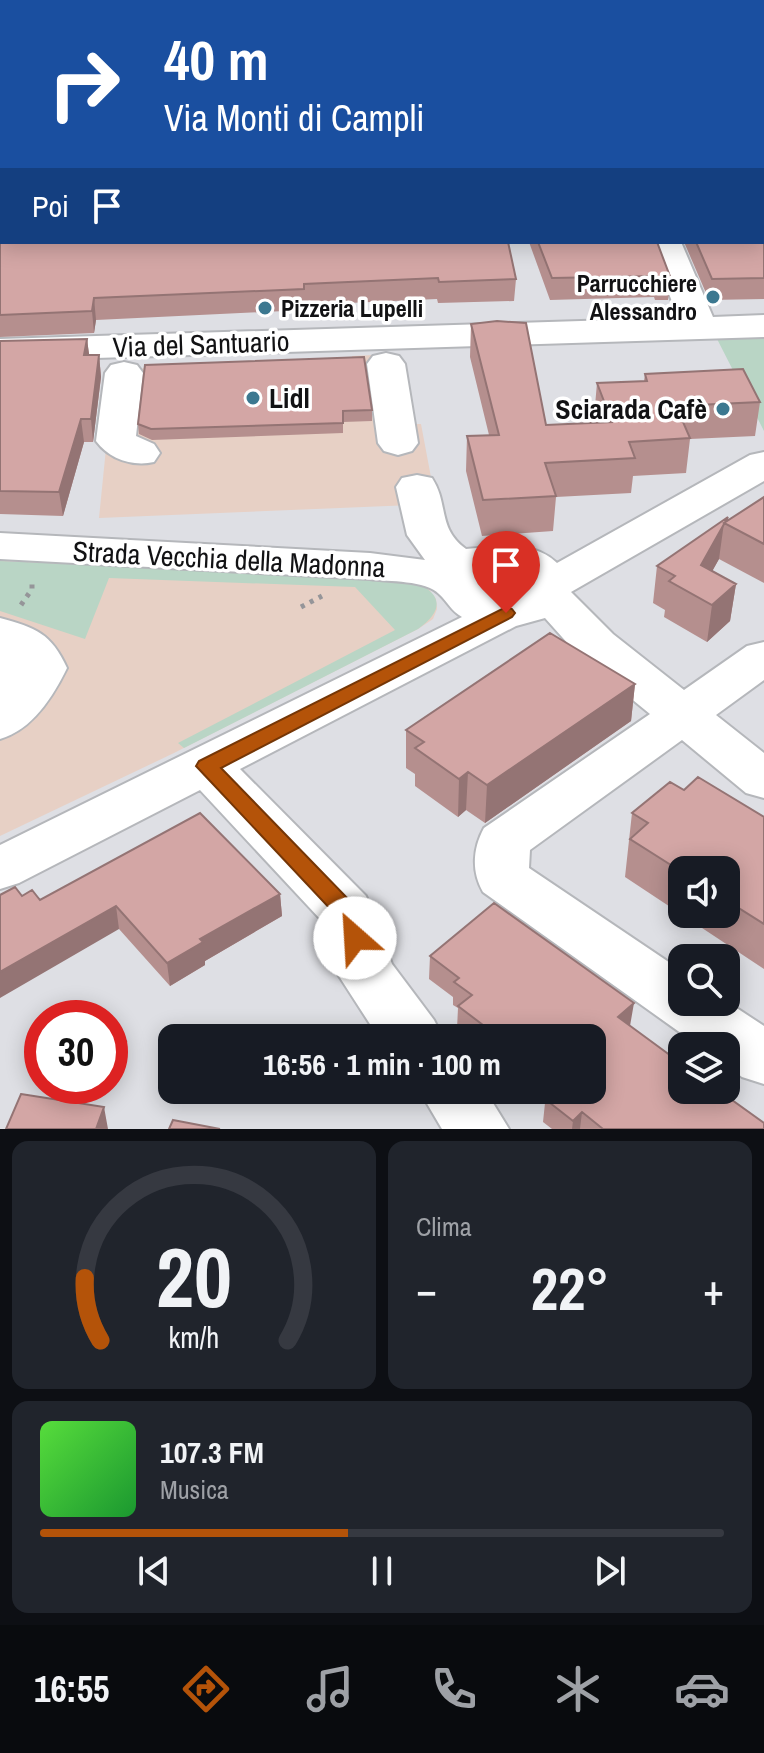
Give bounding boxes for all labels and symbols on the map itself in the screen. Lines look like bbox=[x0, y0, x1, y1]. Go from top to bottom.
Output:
place label: Parrucchiere Alessandro bbox=[577, 267, 697, 327]
marker: Parrucchiere Alessandro bbox=[704, 288, 722, 306]
place label: Pizzeria Lupelli bbox=[281, 292, 423, 324]
marker: Pizzeria Lupelli bbox=[256, 299, 274, 317]
street label: Via del Santuario bbox=[112, 322, 290, 366]
place label: Lidl bbox=[269, 379, 310, 417]
marker: Lidl bbox=[244, 389, 262, 407]
place label: Sciarada Cafè bbox=[555, 390, 707, 428]
marker: Sciarada Cafè bbox=[714, 400, 732, 418]
pin bbox=[472, 531, 540, 613]
street label: Strada Vecchia della Madonna bbox=[72, 532, 386, 586]
position arrow bbox=[313, 896, 397, 980]
speed limit sign: 30 bbox=[24, 1000, 128, 1104]

